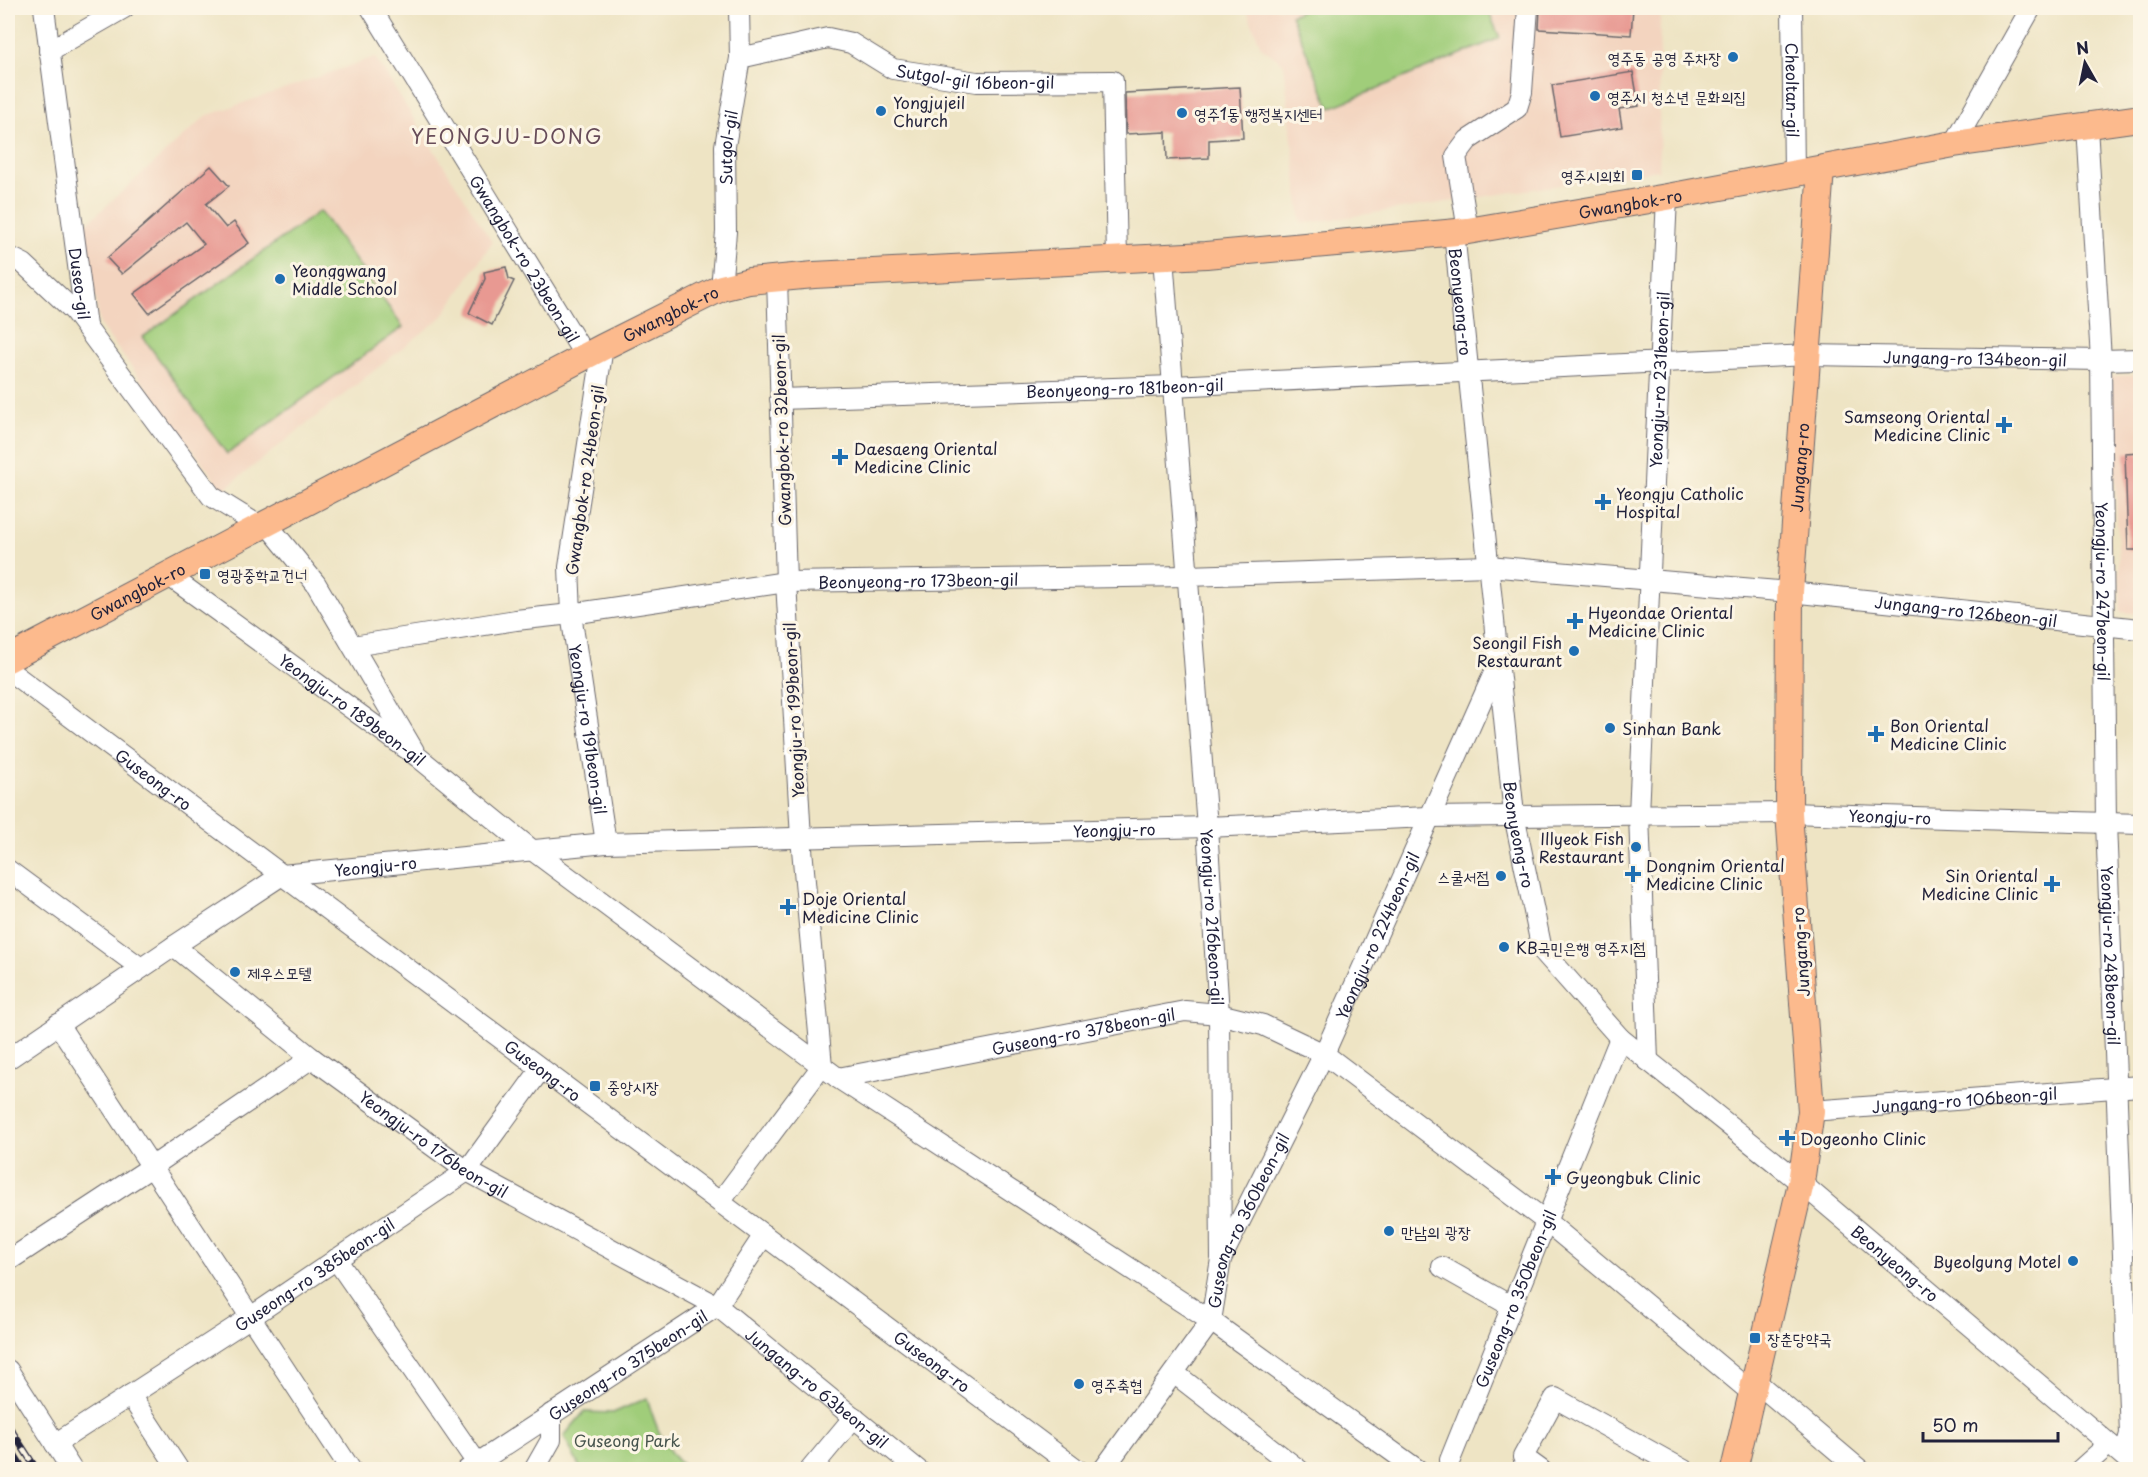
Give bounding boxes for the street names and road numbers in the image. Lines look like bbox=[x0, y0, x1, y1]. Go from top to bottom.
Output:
street label: Cheoltan-gil bbox=[1780, 42, 1806, 138]
street label: Sutgol-gil 16beon-gil bbox=[894, 58, 1055, 94]
street label: Sutgol-gil bbox=[713, 108, 743, 185]
street label: Gwangbok-ro 23beon-gil bbox=[464, 170, 586, 347]
street label: Gwangbok-ro bbox=[1576, 182, 1684, 224]
street label: Duseo-gil bbox=[64, 246, 97, 321]
street label: Beonyeong-ro bbox=[1444, 247, 1479, 357]
street label: Gwangbok-ro bbox=[618, 279, 723, 348]
street label: Yeongju-ro 231beon-gil bbox=[1643, 291, 1675, 468]
street label: Gwangbok-ro 32beon-gil bbox=[766, 334, 796, 526]
street label: Jungang-ro 134beon-gil bbox=[1883, 344, 2067, 371]
street label: Beonyeong-ro 181beon-gil bbox=[1026, 372, 1224, 403]
street label: Gwangbok-ro 24beon-gil bbox=[559, 383, 609, 577]
street label: Jungang-ro bbox=[1784, 422, 1814, 513]
street label: Yeongju-ro 247beon-gil bbox=[2091, 502, 2116, 681]
street label: Gwangbok-ro bbox=[85, 556, 189, 626]
street label: Beonyeong-ro 173beon-gil bbox=[818, 567, 1019, 594]
street label: Jungang-ro 126beon-gil bbox=[1873, 589, 2059, 632]
street label: Yeongju-ro 199beon-gil bbox=[776, 622, 810, 798]
street label: Yeongju-ro 191beon-gil bbox=[564, 642, 613, 816]
street label: Yeongju-ro 189beon-gil bbox=[274, 648, 431, 771]
street label: Guseong-ro bbox=[111, 742, 197, 816]
street label: Beonyeong-ro bbox=[1499, 780, 1541, 890]
street label: Yeongju-ro bbox=[1848, 803, 1932, 829]
street label: Yeongju-ro bbox=[1073, 816, 1156, 843]
street label: Yeongju-ro 216beon-gil bbox=[1195, 828, 1230, 1006]
street label: Yeongju-ro 224beon-gil bbox=[1329, 848, 1425, 1023]
street label: Yeongju-ro bbox=[333, 850, 418, 882]
street label: Yeongju-ro 248beon-gil bbox=[2096, 865, 2127, 1046]
street label: Jungang-ro bbox=[1785, 906, 1815, 998]
street label: Guseong-ro 378beon-gil bbox=[990, 1001, 1177, 1060]
street label: Guseong-ro bbox=[500, 1033, 586, 1107]
street label: Jungang-ro 106beon-gil bbox=[1871, 1080, 2058, 1118]
street label: Yeongju-ro 176beon-gil bbox=[355, 1084, 513, 1203]
street label: Guseong-ro 360beon-gil bbox=[1201, 1128, 1295, 1310]
street label: Guseong-ro 350beon-gil bbox=[1468, 1206, 1562, 1391]
street label: Guseong-ro 385beon-gil bbox=[229, 1211, 399, 1337]
street label: Beonyeong-ro bbox=[1846, 1219, 1944, 1307]
street label: Guseong-ro 375beon-gil bbox=[543, 1303, 712, 1426]
street label: Jungang-ro 63beon-gil bbox=[741, 1322, 894, 1453]
street label: Guseong-ro bbox=[889, 1324, 976, 1398]

